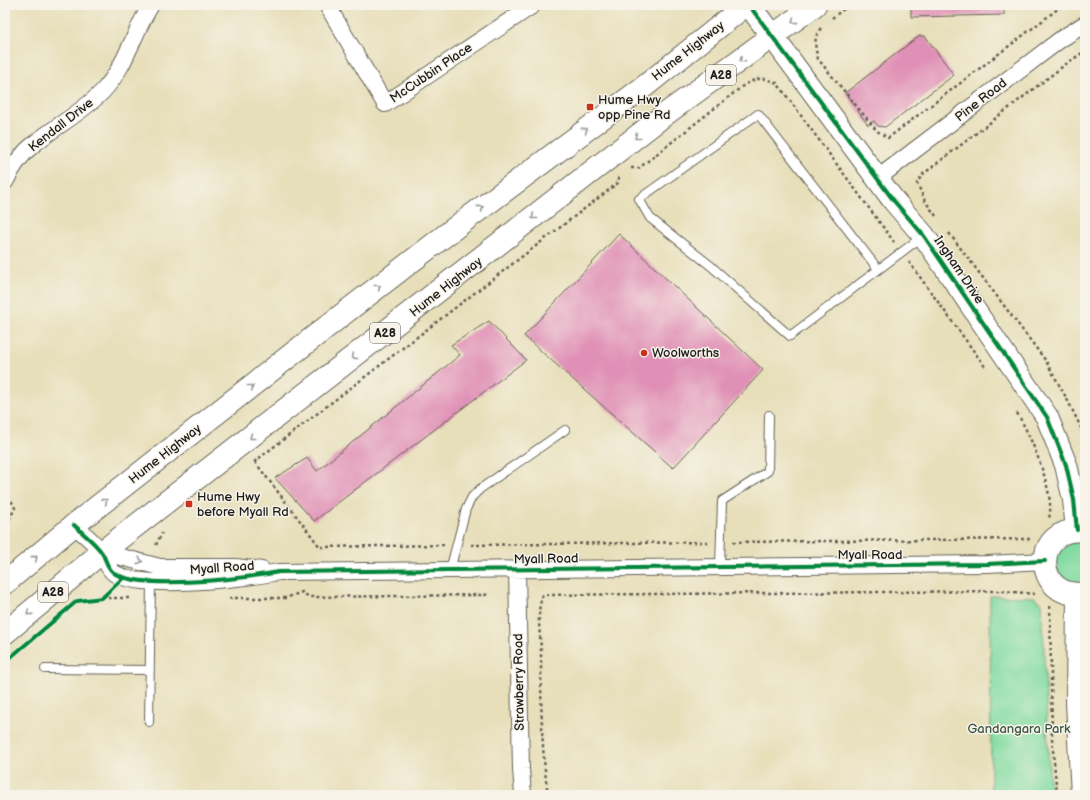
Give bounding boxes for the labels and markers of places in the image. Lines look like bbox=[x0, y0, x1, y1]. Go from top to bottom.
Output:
place label: Hume Hwy opp Pine Rd bbox=[598, 92, 670, 123]
marker: Hume Hwy opp Pine Rd bbox=[585, 102, 595, 112]
place label: Woolworths bbox=[652, 345, 720, 361]
marker: Woolworths bbox=[639, 348, 649, 358]
place label: Hume Hwy before Myall Rd bbox=[197, 489, 289, 520]
marker: Hume Hwy before Myall Rd bbox=[184, 499, 194, 509]

